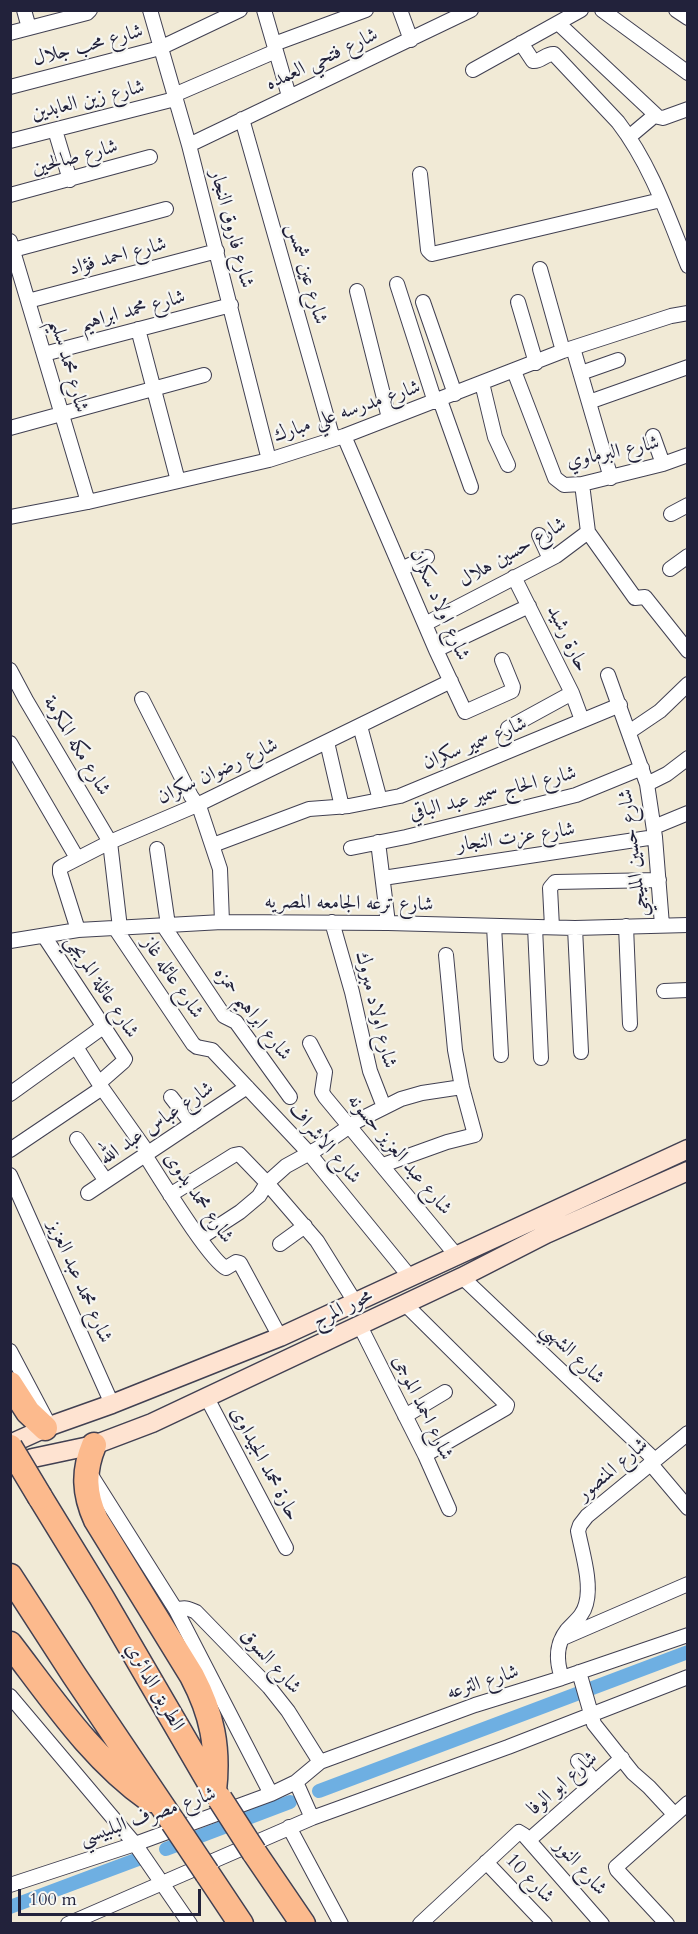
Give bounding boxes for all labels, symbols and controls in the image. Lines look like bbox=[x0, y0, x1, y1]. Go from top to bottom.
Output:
street label: شارع محب جلال bbox=[30, 20, 146, 72]
street label: شارع فتحي العمده bbox=[262, 23, 382, 97]
street label: شارع زين العابدين bbox=[29, 75, 147, 127]
street label: شارع صالحين bbox=[29, 135, 121, 181]
street label: شارع فاروق النجار bbox=[204, 167, 258, 291]
street label: شارع عين شمس bbox=[280, 221, 332, 327]
street label: شارع احمد فؤاد bbox=[67, 232, 169, 282]
street label: شارع محمد ابراهيم bbox=[78, 285, 188, 337]
street label: شارع محمد سليم bbox=[43, 317, 93, 415]
street label: شارع مدرسه علي مبارك bbox=[270, 376, 424, 448]
street label: شارع البرماوي bbox=[564, 431, 662, 475]
street label: شارع حسين هلال bbox=[455, 513, 571, 593]
street label: شارع اولاد سكران bbox=[404, 545, 474, 665]
street label: حارة رشيد bbox=[541, 602, 593, 676]
street label: شارع مكه المكرمة bbox=[37, 692, 115, 800]
street label: شارع سمير سكران bbox=[419, 712, 531, 776]
street label: شارع رضوان سكران bbox=[154, 734, 282, 810]
street label: شارع الحاج سمير عبد الباقي bbox=[407, 762, 579, 826]
street label: شارع حسين المليجي bbox=[614, 787, 654, 919]
street label: شارع عزت النجار bbox=[455, 818, 577, 858]
street label: شارع ترعه الجامعه المصريه bbox=[264, 891, 434, 917]
street label: شارع عائلة المريجي bbox=[59, 931, 143, 1043]
street label: شارع عائله غاز bbox=[136, 932, 208, 1024]
street label: شارع اولاد مبروك bbox=[349, 949, 401, 1071]
street label: شارع ابراهيم حمزه bbox=[208, 962, 296, 1066]
street label: شارع عباس عبد الله bbox=[95, 1077, 219, 1171]
street label: شارع عبد العزيز حسونه bbox=[341, 1090, 457, 1220]
street label: شارع الاشراف bbox=[282, 1099, 366, 1189]
street label: شارع محمد بدوى bbox=[158, 1148, 238, 1248]
street label: شارع محمد عبد العزيز bbox=[41, 1217, 117, 1347]
street label: محور المرج bbox=[309, 1284, 377, 1334]
street label: شارع الشهبي bbox=[535, 1318, 609, 1390]
street label: شارع احمد الموجى bbox=[386, 1352, 458, 1464]
street label: حارة محمد الجيداوى bbox=[224, 1403, 304, 1525]
street label: شارع المنصور bbox=[572, 1433, 654, 1507]
street label: شارع السوق bbox=[234, 1624, 306, 1700]
street label: الطريق الدائري bbox=[119, 1639, 189, 1735]
street label: شارع الترعه bbox=[444, 1660, 522, 1706]
street label: شارع ابو الوفا bbox=[523, 1747, 603, 1821]
street label: شارع مصرف البلبيسي bbox=[77, 1782, 219, 1852]
street label: شارع النور bbox=[548, 1835, 612, 1901]
street label: شارع 10 bbox=[499, 1849, 559, 1909]
scale bar bbox=[21, 1877, 204, 1915]
text: 100 m bbox=[29, 1887, 77, 1912]

